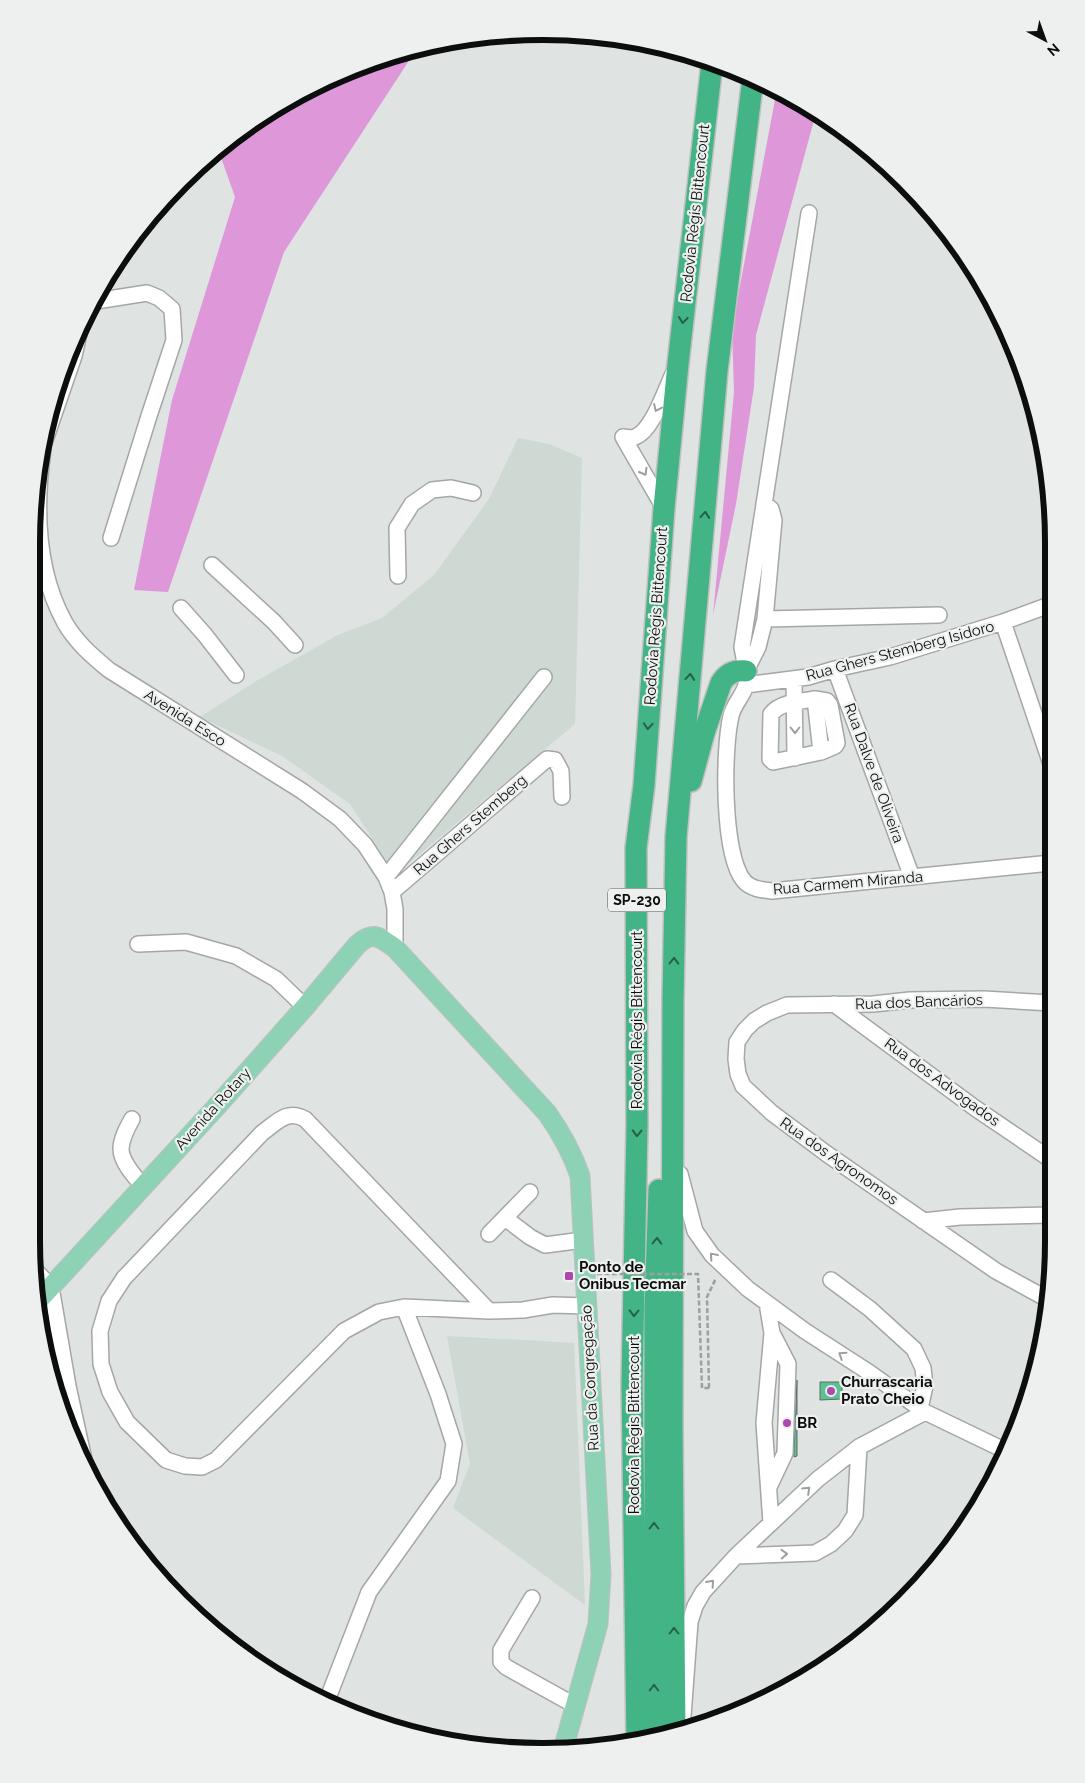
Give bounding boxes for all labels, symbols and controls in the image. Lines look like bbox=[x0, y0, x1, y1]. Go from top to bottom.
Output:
north arrow bbox=[1020, 15, 1070, 65]
text: N bbox=[1044, 40, 1063, 59]
street label: Rodovia Régis Bittencourt bbox=[677, 123, 713, 303]
one-way arrow bbox=[678, 316, 689, 324]
one-way arrow bbox=[653, 403, 663, 412]
one-way arrow bbox=[638, 467, 648, 476]
one-way arrow bbox=[699, 510, 710, 518]
street label: Rodovia Régis Bittencourt bbox=[641, 526, 671, 706]
street label: Rua Ghers Stemberg Isidoro bbox=[804, 617, 996, 685]
one-way arrow bbox=[684, 672, 695, 680]
street label: Avenida Esco bbox=[141, 686, 229, 750]
street label: Rua Dalve de Oliveira bbox=[840, 701, 908, 845]
one-way arrow bbox=[643, 722, 654, 730]
one-way arrow bbox=[790, 726, 800, 734]
street label: Rua Ghers Stemberg bbox=[410, 771, 530, 879]
street label: Rua Carmem Miranda bbox=[772, 867, 924, 899]
road number: SP-230 bbox=[608, 888, 666, 912]
street label: Rodovia Régis Bittencourt bbox=[628, 931, 646, 1109]
one-way arrow bbox=[669, 957, 679, 964]
street label: Rua dos Bancários bbox=[855, 991, 983, 1013]
street label: Rua dos Advogados bbox=[881, 1034, 1003, 1130]
street label: Avenida Rotary bbox=[171, 1064, 255, 1154]
street label: Rua dos Agronomos bbox=[776, 1113, 902, 1209]
one-way arrow bbox=[632, 1129, 642, 1137]
one-way arrow bbox=[652, 1236, 662, 1244]
one-way arrow bbox=[710, 1253, 719, 1262]
place label: Ponto de Onibus Tecmar bbox=[579, 1258, 686, 1293]
marker: Ponto de Onibus Tecmar bbox=[563, 1270, 575, 1282]
street label: Rua da Congregação bbox=[577, 1305, 603, 1451]
one-way arrow bbox=[629, 1309, 639, 1317]
street label: Rodovia Régis Bittencourt bbox=[625, 1336, 643, 1514]
one-way arrow bbox=[838, 1352, 847, 1361]
place label: Churrascaria Prato Cheio bbox=[841, 1373, 933, 1408]
marker: Churrascaria Prato Cheio bbox=[825, 1385, 837, 1397]
place label: BR bbox=[797, 1414, 817, 1432]
marker: BR bbox=[781, 1417, 793, 1429]
one-way arrow bbox=[801, 1487, 810, 1496]
one-way arrow bbox=[649, 1521, 659, 1529]
one-way arrow bbox=[781, 1548, 789, 1559]
one-way arrow bbox=[705, 1580, 714, 1589]
one-way arrow bbox=[669, 1627, 679, 1634]
one-way arrow bbox=[649, 1684, 660, 1692]

